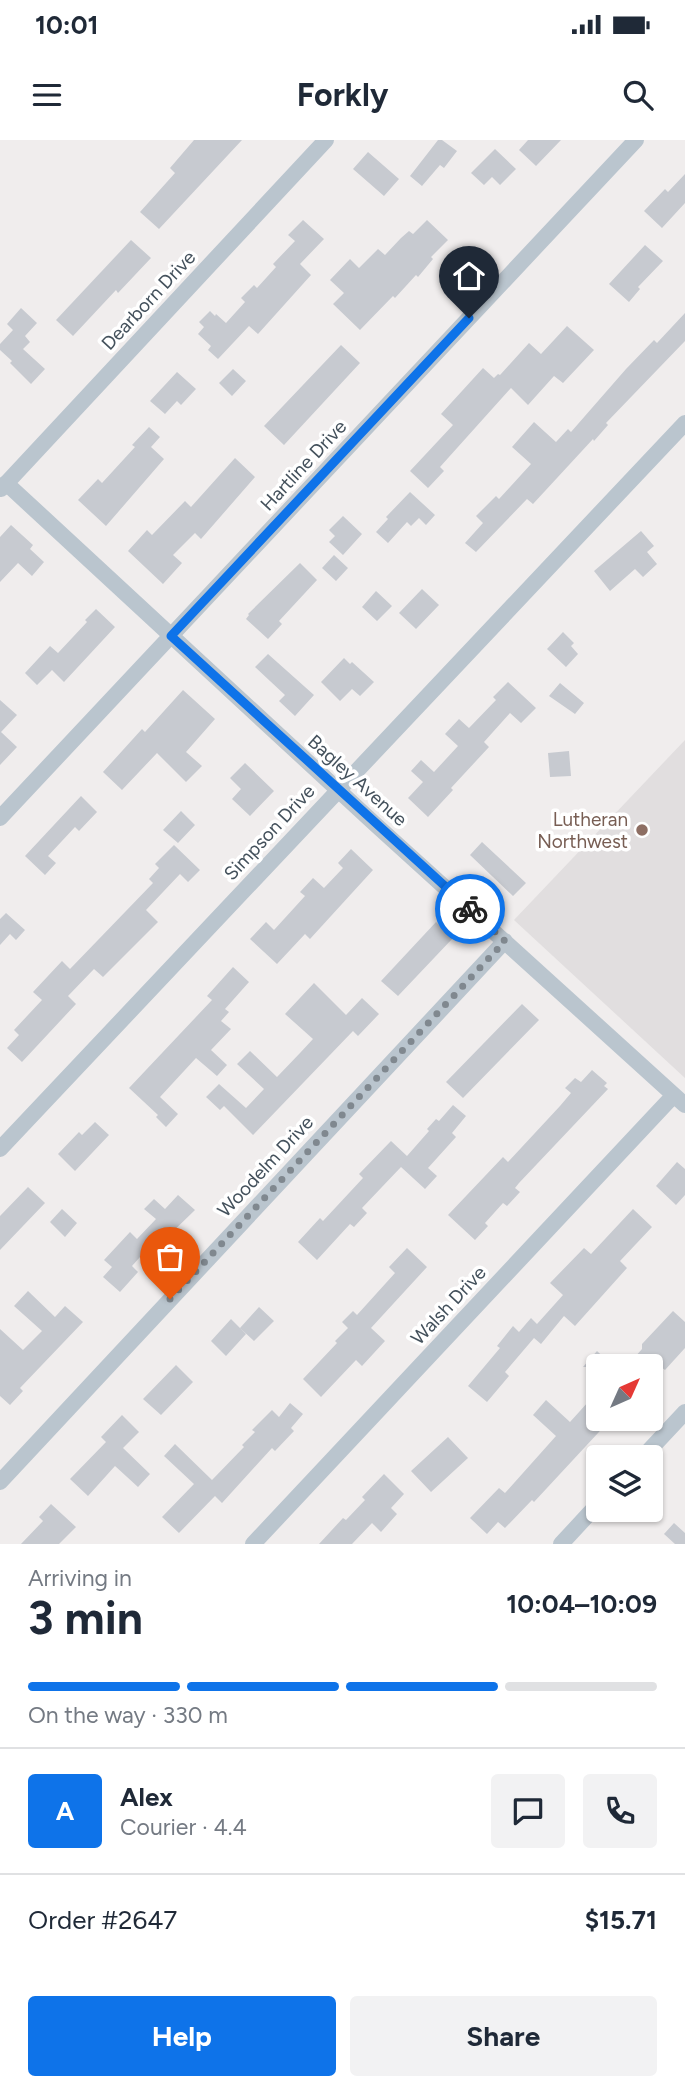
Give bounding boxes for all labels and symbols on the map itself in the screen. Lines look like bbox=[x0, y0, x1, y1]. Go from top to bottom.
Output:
street label: Dearborn Drive bbox=[97, 246, 200, 355]
pin bbox=[439, 246, 499, 318]
street label: Hartline Drive bbox=[255, 415, 351, 516]
street label: Bagley Avenue bbox=[303, 730, 412, 831]
street label: Simpson Drive bbox=[219, 780, 320, 885]
place label: Lutheran Northwest bbox=[537, 808, 628, 853]
marker: Lutheran Northwest bbox=[634, 822, 650, 838]
courier bbox=[435, 874, 505, 944]
street label: Woodelm Drive bbox=[213, 1111, 318, 1222]
pin bbox=[140, 1227, 200, 1299]
street label: Walsh Drive bbox=[406, 1261, 491, 1350]
north arrow bbox=[586, 1354, 663, 1432]

